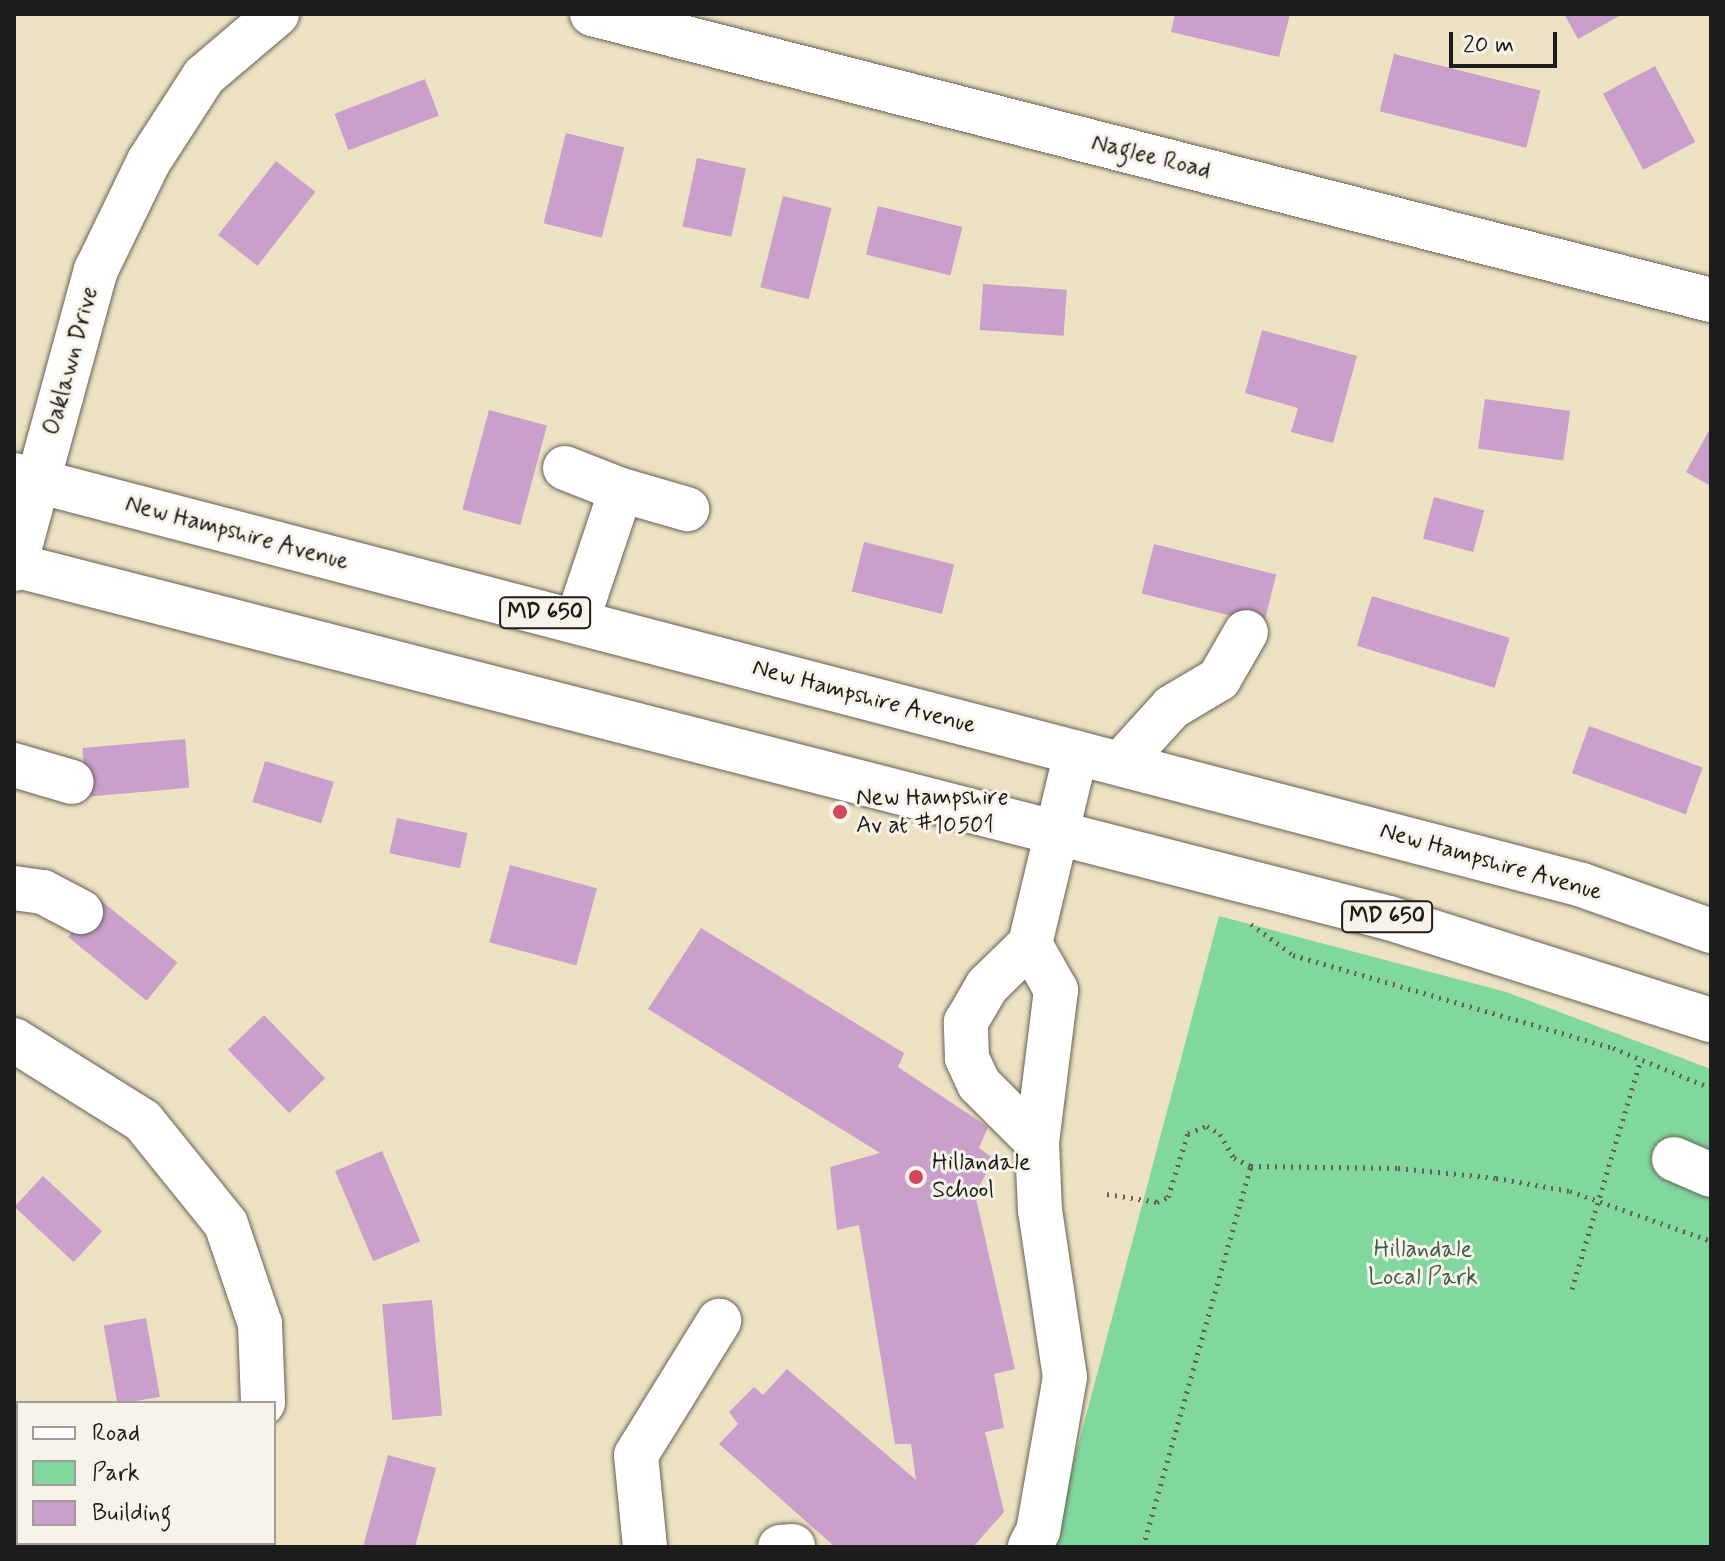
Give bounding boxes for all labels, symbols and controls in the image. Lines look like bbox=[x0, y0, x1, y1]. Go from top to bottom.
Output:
scale bar bbox=[1453, 16, 1561, 66]
text: 20 m bbox=[1463, 30, 1514, 61]
street label: Naglee Road bbox=[1088, 128, 1214, 186]
street label: Oaklawn Drive bbox=[38, 285, 104, 437]
street label: New Hampshire Avenue bbox=[118, 488, 356, 578]
road number: MD 650 bbox=[499, 595, 591, 631]
street label: New Hampshire Avenue bbox=[745, 652, 983, 742]
place label: New Hampshire Av at #10501 bbox=[856, 784, 1012, 840]
marker: New Hampshire Av at #10501 bbox=[831, 803, 849, 821]
street label: New Hampshire Avenue bbox=[1373, 815, 1609, 909]
road number: MD 650 bbox=[1341, 899, 1433, 935]
place label: Hillandale School bbox=[932, 1149, 1031, 1205]
marker: Hillandale School bbox=[907, 1168, 925, 1186]
park label: Hillandale Local Park bbox=[1370, 1236, 1476, 1292]
legend bbox=[16, 1401, 276, 1545]
text: Road bbox=[92, 1418, 140, 1449]
text: Park bbox=[92, 1458, 140, 1489]
text: Building bbox=[92, 1498, 172, 1529]

